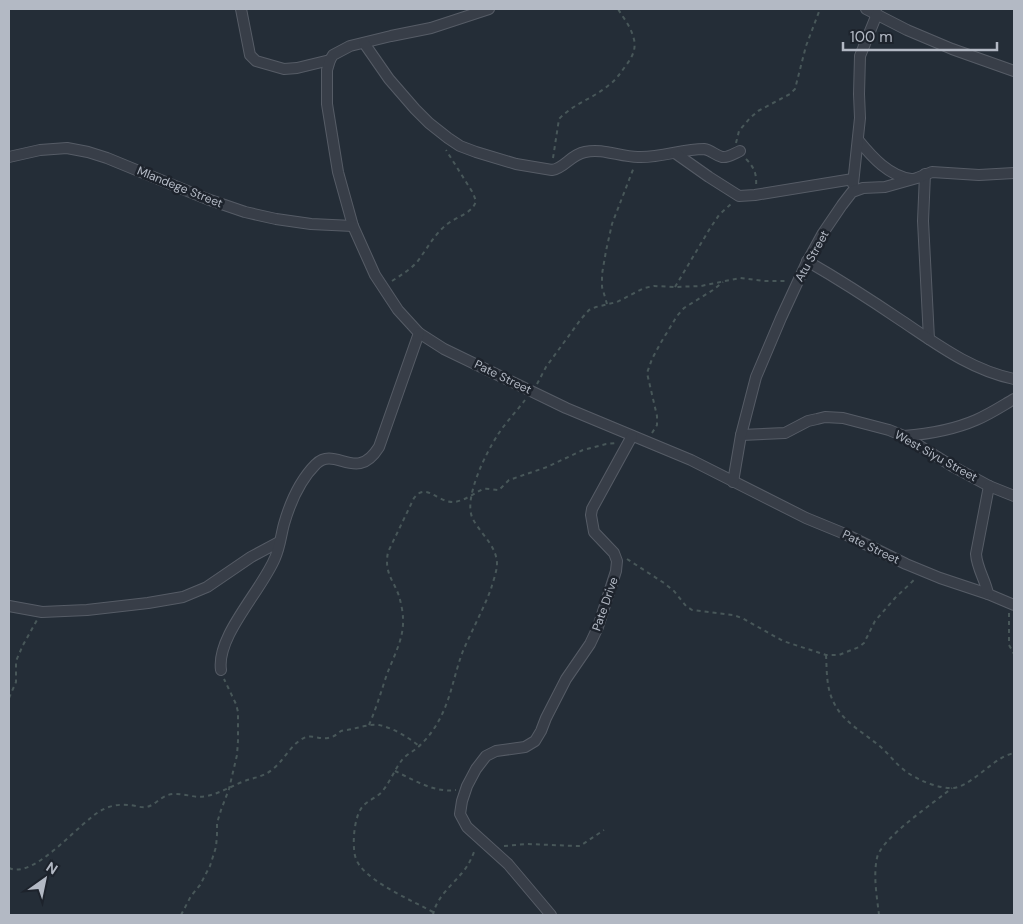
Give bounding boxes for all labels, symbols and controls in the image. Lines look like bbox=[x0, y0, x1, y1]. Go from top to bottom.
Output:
scale bar bbox=[843, 20, 997, 52]
text: 100 m bbox=[850, 27, 893, 47]
street label: Mlandege Street bbox=[135, 163, 225, 212]
street label: Atu Street bbox=[791, 227, 833, 284]
street label: Pate Street bbox=[472, 356, 534, 398]
street label: West Siyu Street bbox=[892, 427, 980, 485]
street label: Pate Street bbox=[840, 526, 902, 568]
street label: Pate Drive bbox=[588, 575, 622, 633]
north arrow bbox=[20, 854, 70, 904]
text: N bbox=[43, 858, 61, 878]

